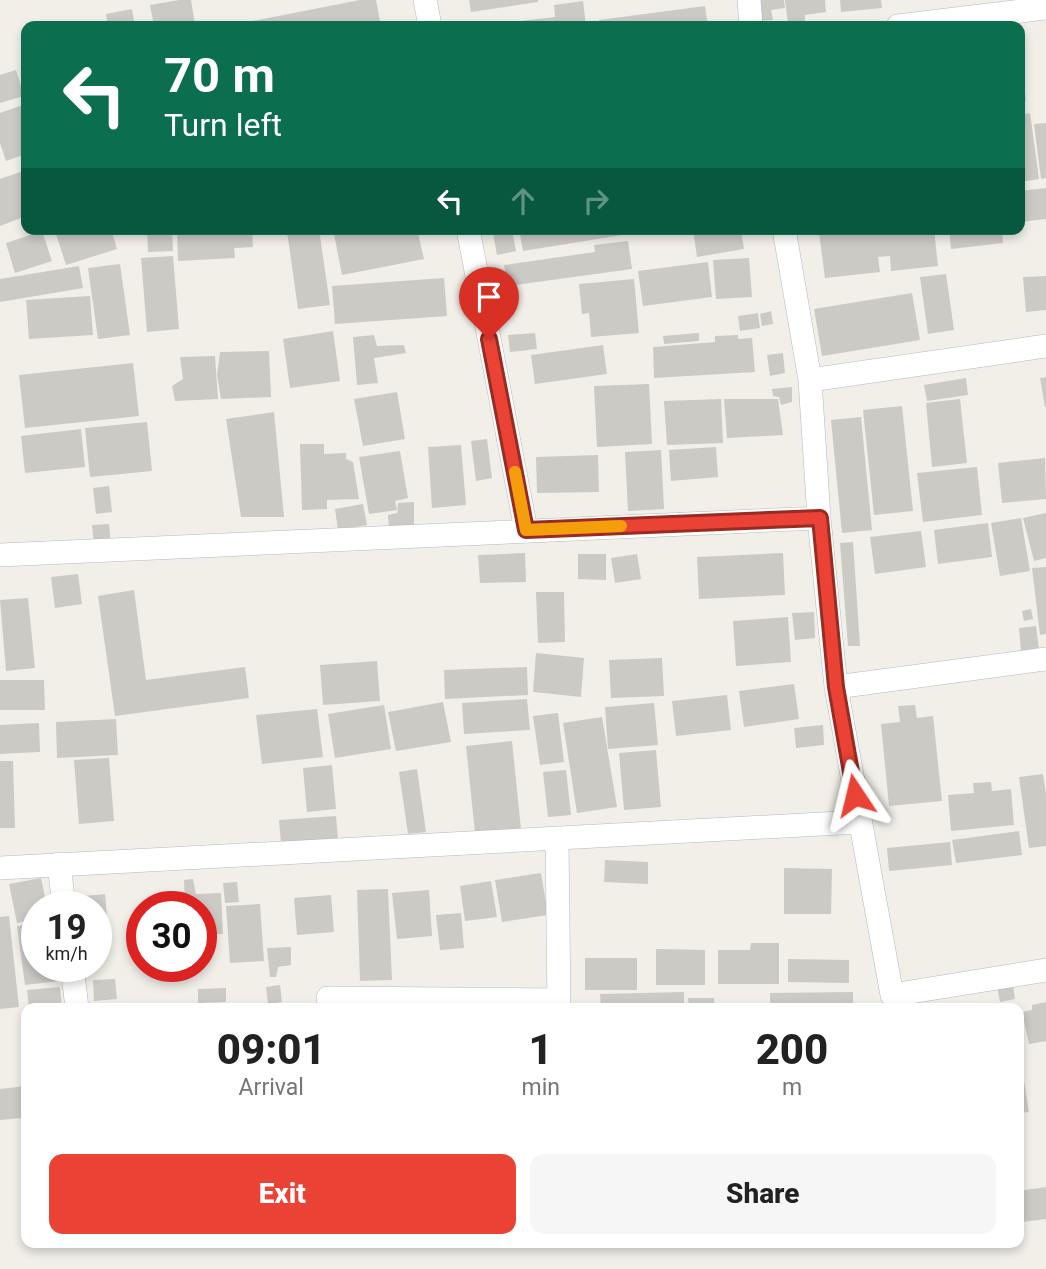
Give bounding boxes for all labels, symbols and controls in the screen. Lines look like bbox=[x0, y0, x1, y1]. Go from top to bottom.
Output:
text: 70 m bbox=[164, 47, 275, 104]
icon: left bbox=[49, 49, 140, 140]
text: Turn left bbox=[164, 106, 282, 144]
icon: left bbox=[431, 182, 469, 220]
icon: ahead bbox=[504, 182, 542, 220]
icon: right bbox=[577, 182, 615, 220]
pin bbox=[459, 267, 519, 339]
icon: arrive bbox=[470, 278, 508, 316]
position arrow bbox=[818, 758, 892, 832]
speed limit sign: 30 bbox=[126, 891, 217, 982]
text: 19 bbox=[46, 907, 87, 948]
text: km/h bbox=[45, 943, 88, 964]
text: 09:01 bbox=[217, 1025, 326, 1074]
text: 1 bbox=[529, 1025, 553, 1074]
text: 200 bbox=[756, 1025, 828, 1074]
text: Arrival bbox=[239, 1074, 304, 1101]
text: min bbox=[521, 1074, 560, 1101]
text: m bbox=[782, 1074, 802, 1101]
button: Exit bbox=[49, 1154, 516, 1234]
button: Share bbox=[530, 1154, 996, 1234]

